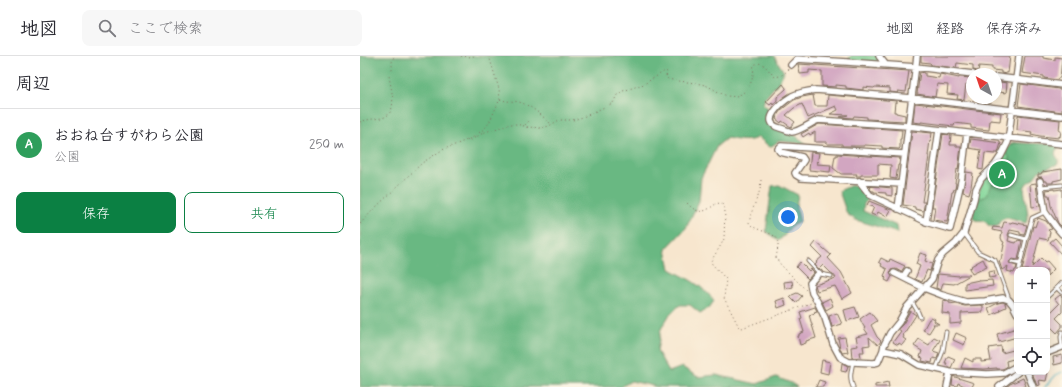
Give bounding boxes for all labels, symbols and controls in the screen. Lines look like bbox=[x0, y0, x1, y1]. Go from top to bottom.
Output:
search box bbox=[82, 10, 362, 46]
text: 地図 bbox=[20, 17, 58, 42]
icon: search bbox=[96, 17, 118, 39]
text: ここで検索 bbox=[128, 19, 203, 39]
text: 地図 bbox=[886, 20, 914, 38]
text: 経路 bbox=[936, 20, 964, 38]
text: 保存済み bbox=[986, 20, 1042, 38]
north arrow bbox=[966, 68, 1002, 104]
text: 周辺 bbox=[16, 73, 50, 95]
text: おおね台すがわら公園 bbox=[54, 126, 204, 146]
text: A bbox=[25, 136, 33, 153]
text: 250 m bbox=[309, 136, 344, 153]
text: 公園 bbox=[54, 149, 80, 166]
pin: A bbox=[989, 159, 1015, 189]
button: 保存 bbox=[16, 192, 176, 233]
button: 共有 bbox=[184, 192, 344, 233]
your location bbox=[778, 207, 798, 227]
map controls bbox=[1014, 267, 1050, 375]
button: + bbox=[1014, 267, 1050, 303]
button: − bbox=[1014, 303, 1050, 339]
button: locate bbox=[1014, 339, 1050, 375]

